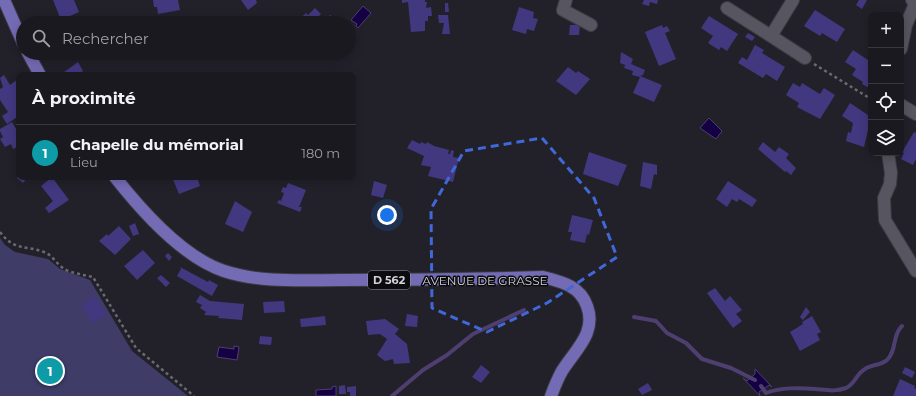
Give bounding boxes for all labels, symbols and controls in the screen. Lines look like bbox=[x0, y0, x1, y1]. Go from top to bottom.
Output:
map controls bbox=[868, 12, 904, 156]
button: + bbox=[868, 12, 904, 48]
search box bbox=[16, 16, 356, 60]
icon: search bbox=[30, 27, 52, 49]
text: Rechercher bbox=[62, 29, 149, 48]
button: − bbox=[868, 48, 904, 84]
button: locate bbox=[868, 84, 904, 120]
text: À proximité bbox=[32, 88, 136, 108]
button: layers bbox=[868, 120, 904, 156]
text: Chapelle du mémorial bbox=[70, 135, 244, 154]
text: 1 bbox=[42, 145, 48, 161]
text: 180 m bbox=[301, 145, 340, 161]
text: Lieu bbox=[70, 154, 98, 170]
your location bbox=[377, 205, 397, 225]
road number: D 562 bbox=[368, 271, 410, 289]
street label: AVENUE DE GRASSE bbox=[422, 273, 548, 288]
pin: 1 bbox=[37, 356, 63, 386]

